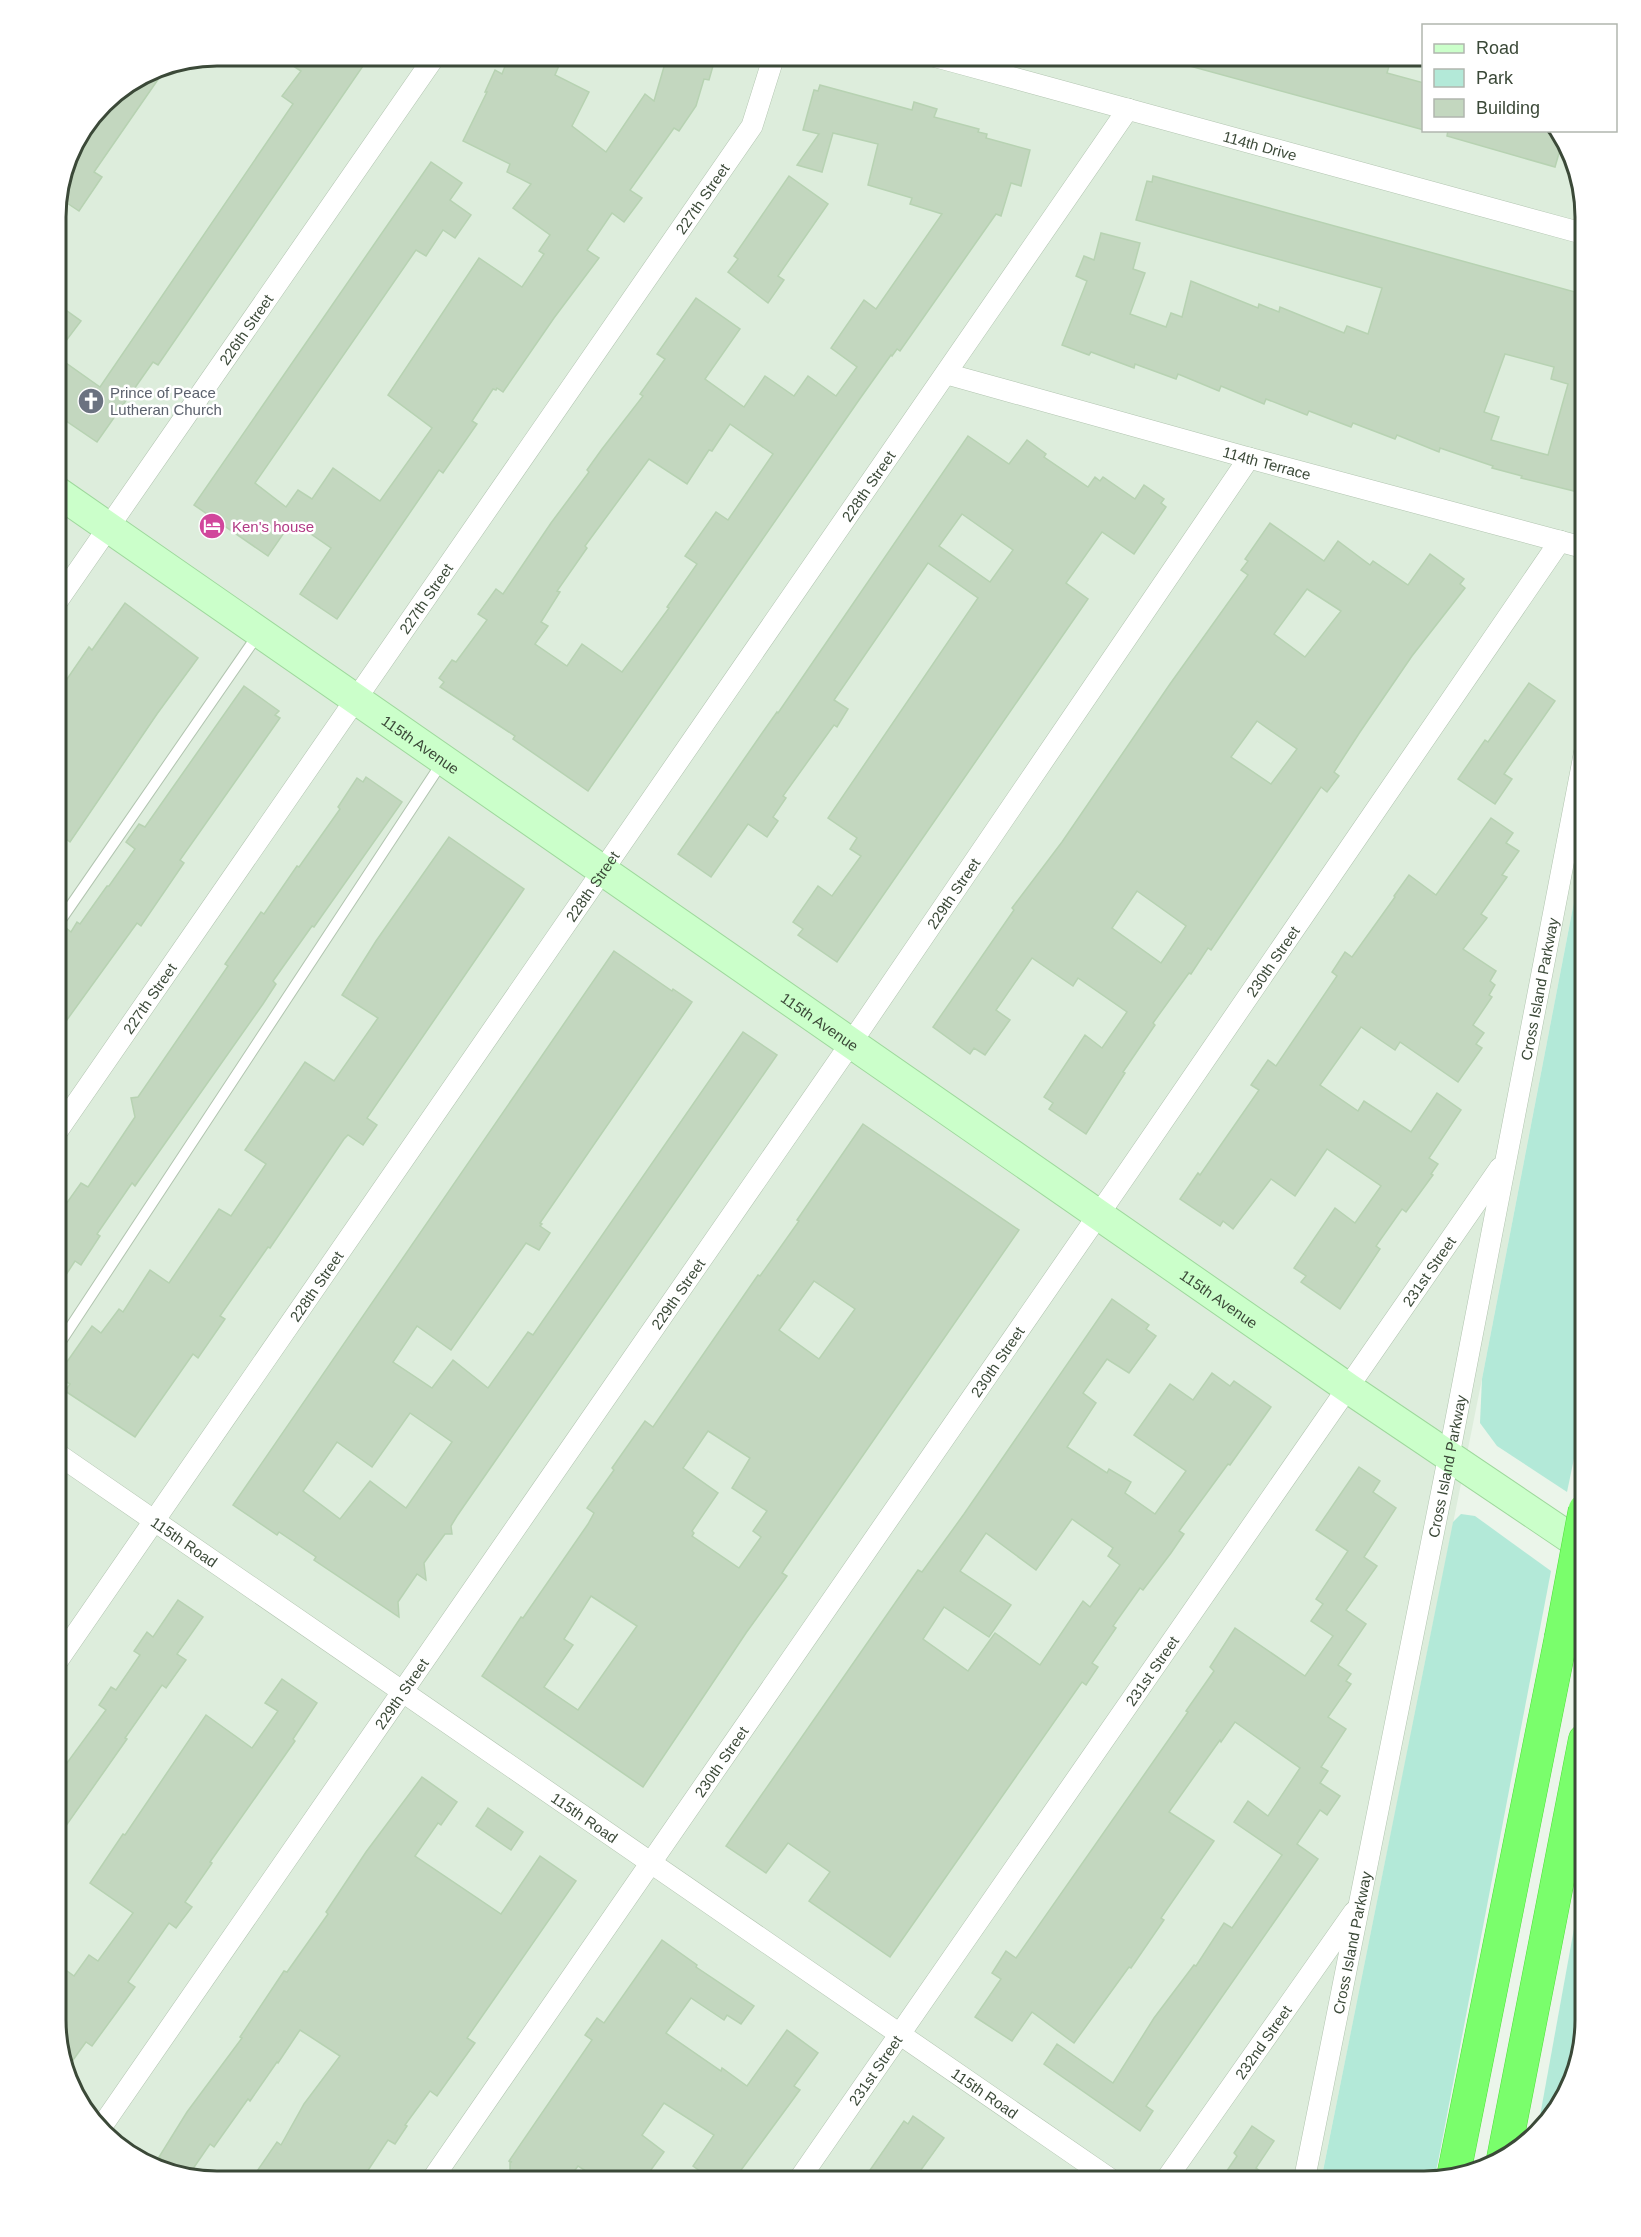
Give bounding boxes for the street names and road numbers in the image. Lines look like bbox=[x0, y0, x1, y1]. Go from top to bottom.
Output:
street label: 114th Drive bbox=[1221, 127, 1299, 163]
street label: 227th Street bbox=[672, 159, 733, 237]
street label: 226th Street bbox=[215, 290, 276, 368]
street label: 114th Terrace bbox=[1221, 443, 1313, 483]
street label: 228th Street bbox=[838, 447, 899, 524]
street label: 227th Street bbox=[395, 559, 456, 637]
street label: 115th Avenue bbox=[379, 711, 463, 777]
street label: 228th Street bbox=[562, 847, 623, 924]
street label: 229th Street bbox=[923, 854, 983, 932]
street label: Cross Island Parkway bbox=[1517, 916, 1561, 1062]
street label: 230th Street bbox=[1242, 922, 1303, 1000]
street label: 227th Street bbox=[119, 959, 180, 1037]
street label: 115th Avenue bbox=[778, 989, 862, 1054]
street label: 231st Street bbox=[1399, 1232, 1459, 1309]
street label: 228th Street bbox=[286, 1247, 347, 1324]
street label: 229th Street bbox=[647, 1255, 708, 1332]
street label: 115th Avenue bbox=[1177, 1266, 1261, 1331]
street label: 230th Street bbox=[967, 1322, 1028, 1400]
street label: Cross Island Parkway bbox=[1424, 1393, 1469, 1539]
street label: 115th Road bbox=[148, 1513, 221, 1570]
street label: 231st Street bbox=[1122, 1632, 1182, 1709]
street label: 229th Street bbox=[371, 1654, 432, 1732]
street label: 230th Street bbox=[691, 1722, 752, 1800]
street label: 115th Road bbox=[548, 1788, 621, 1846]
street label: Cross Island Parkway bbox=[1329, 1869, 1374, 2016]
street label: 232nd Street bbox=[1231, 2001, 1295, 2082]
street label: 231st Street bbox=[845, 2031, 905, 2108]
street label: 115th Road bbox=[949, 2064, 1021, 2122]

